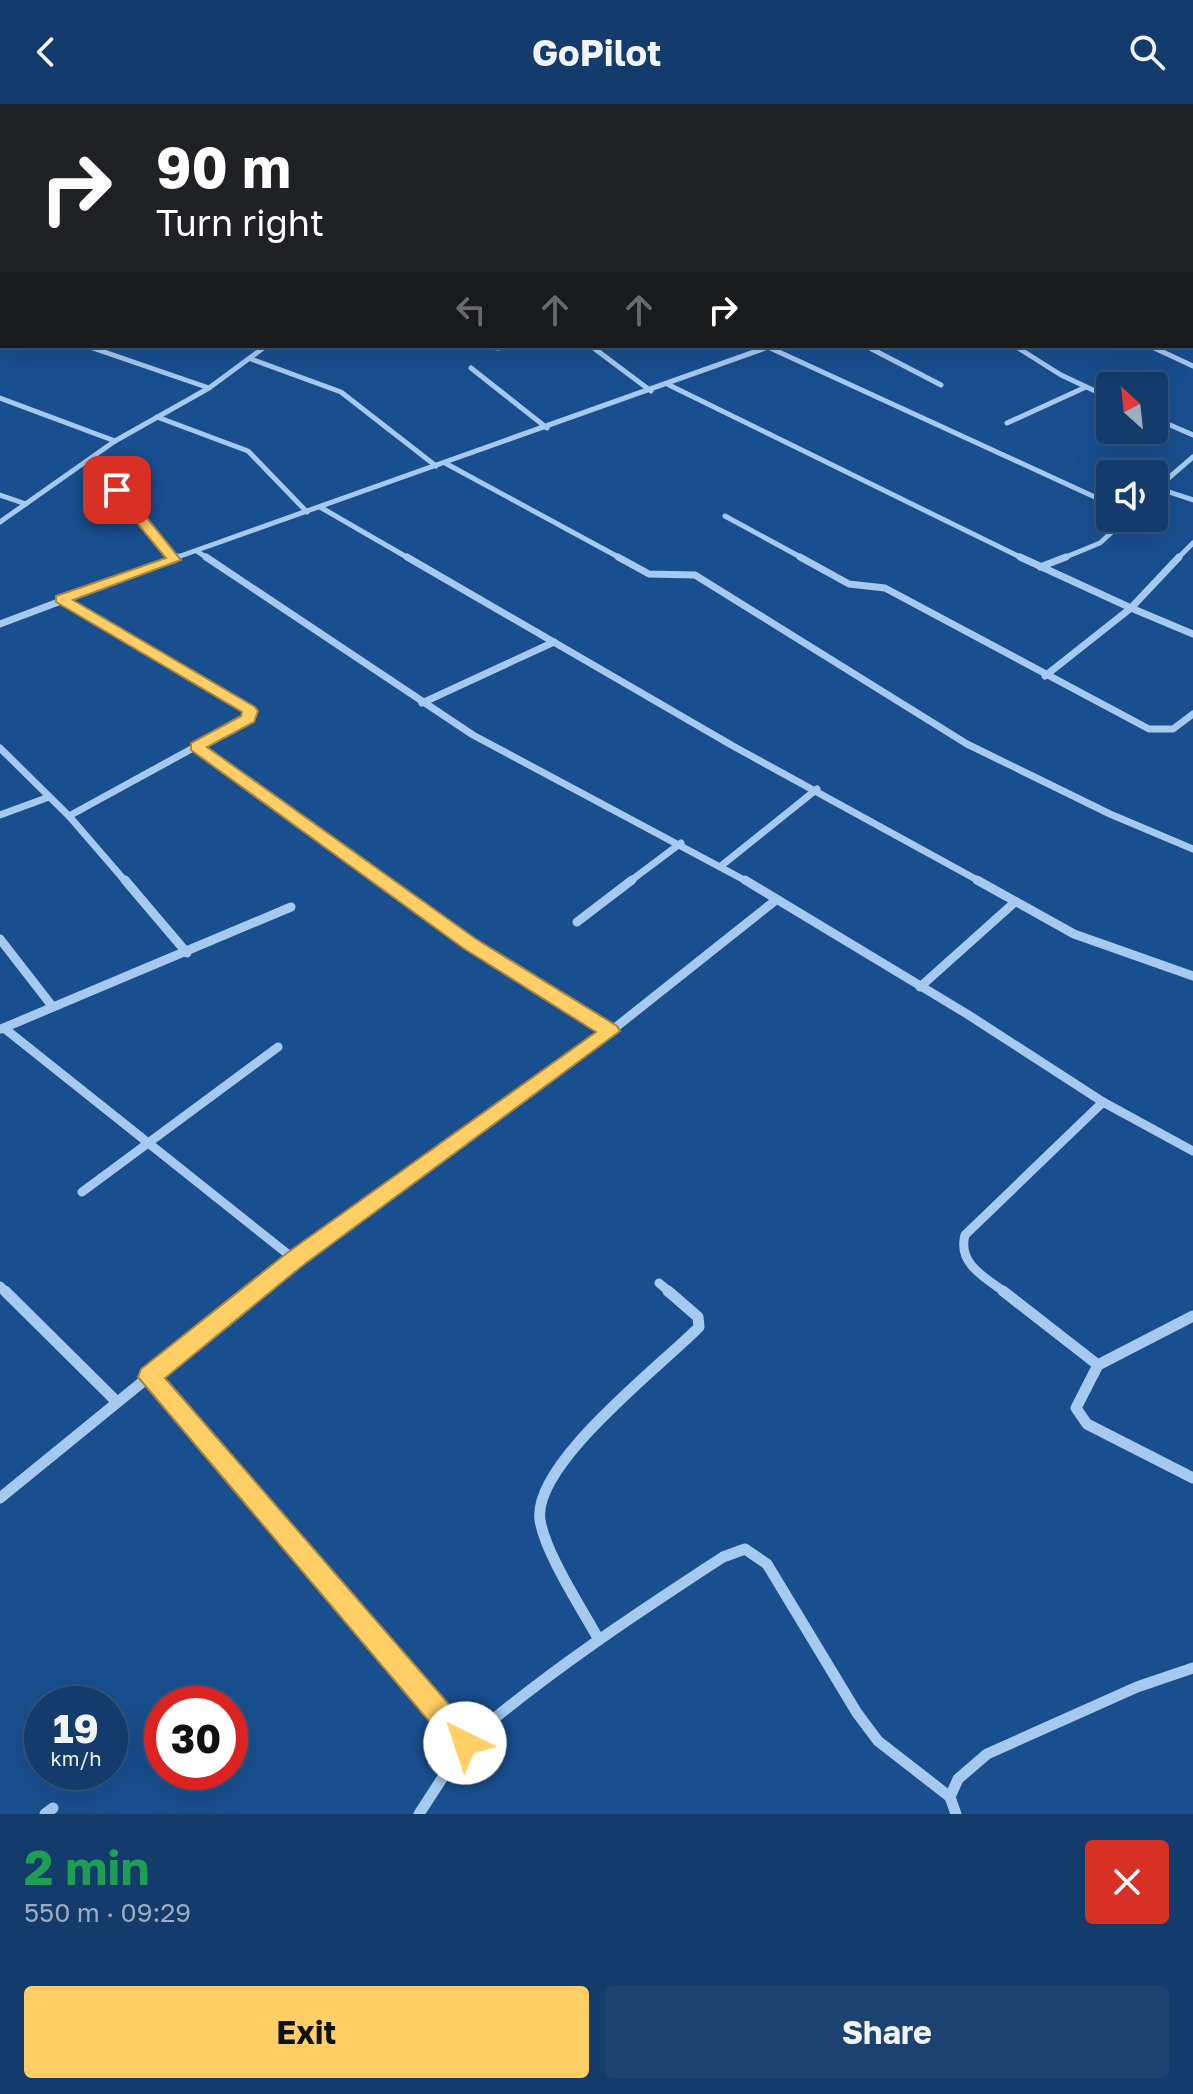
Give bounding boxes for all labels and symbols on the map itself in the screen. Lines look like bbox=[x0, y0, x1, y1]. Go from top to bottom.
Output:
north arrow bbox=[1096, 372, 1168, 444]
pin bbox=[83, 456, 151, 524]
speed limit sign: 30 bbox=[144, 1686, 248, 1790]
position arrow bbox=[423, 1701, 507, 1785]

